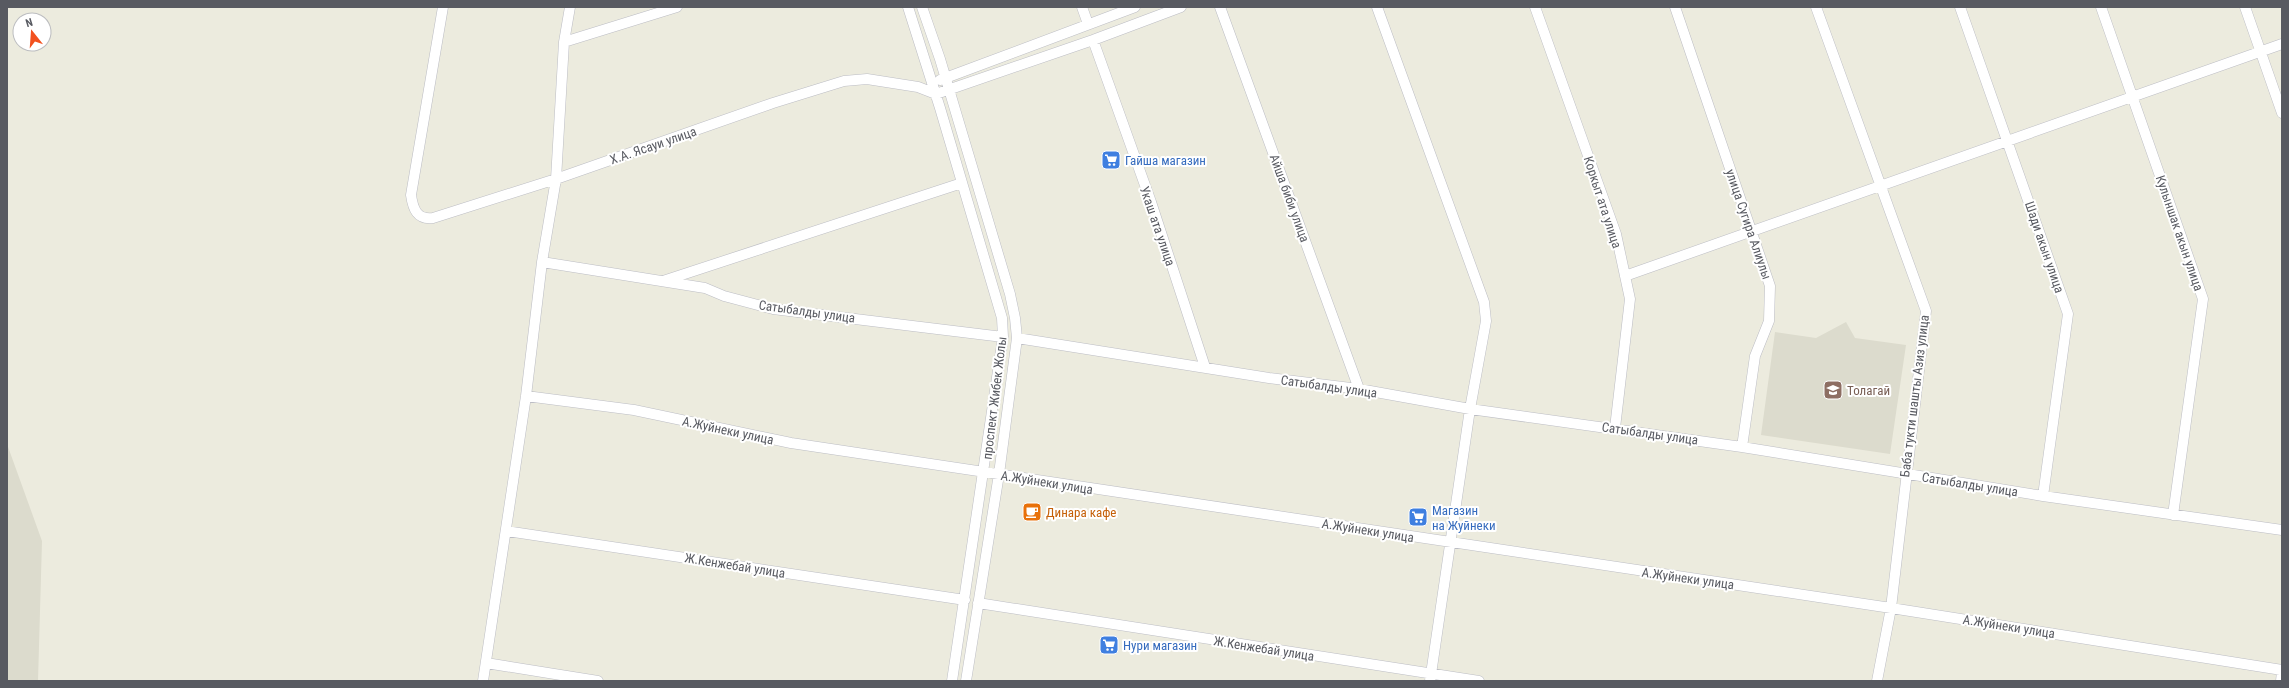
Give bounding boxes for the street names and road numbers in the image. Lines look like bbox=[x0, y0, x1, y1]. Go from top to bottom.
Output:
street label: Х.А. Ясауи улица bbox=[608, 124, 698, 167]
street label: Айша биби улица bbox=[1267, 152, 1312, 244]
street label: Коркыт ата улица bbox=[1581, 154, 1624, 250]
street label: улица Сугира Алиулы bbox=[1723, 167, 1774, 281]
street label: Кулыншак акын улица bbox=[2153, 173, 2206, 293]
street label: Укаш ата улица bbox=[1137, 184, 1178, 268]
street label: Шади акын улица bbox=[2022, 199, 2067, 295]
street label: Сатыбалды улица bbox=[758, 297, 856, 326]
street label: Баба тукти шашты Азиз улица bbox=[1897, 314, 1932, 478]
street label: проспект Жибек Жолы bbox=[980, 336, 1009, 460]
street label: Сатыбалды улица bbox=[1280, 372, 1378, 401]
street label: А.Жуйнеки улица bbox=[681, 413, 775, 447]
street label: Сатыбалды улица bbox=[1601, 419, 1699, 448]
street label: А.Жуйнеки улица bbox=[1000, 468, 1094, 497]
street label: Сатыбалды улица bbox=[1921, 469, 2019, 500]
street label: А.Жуйнеки улица bbox=[1321, 516, 1415, 545]
street label: Ж.Кенжебай улица bbox=[684, 550, 786, 581]
street label: А.Жуйнеки улица bbox=[1641, 565, 1735, 592]
street label: А.Жуйнеки улица bbox=[1962, 612, 2056, 641]
street label: Ж.Кенжебай улица bbox=[1213, 633, 1315, 664]

